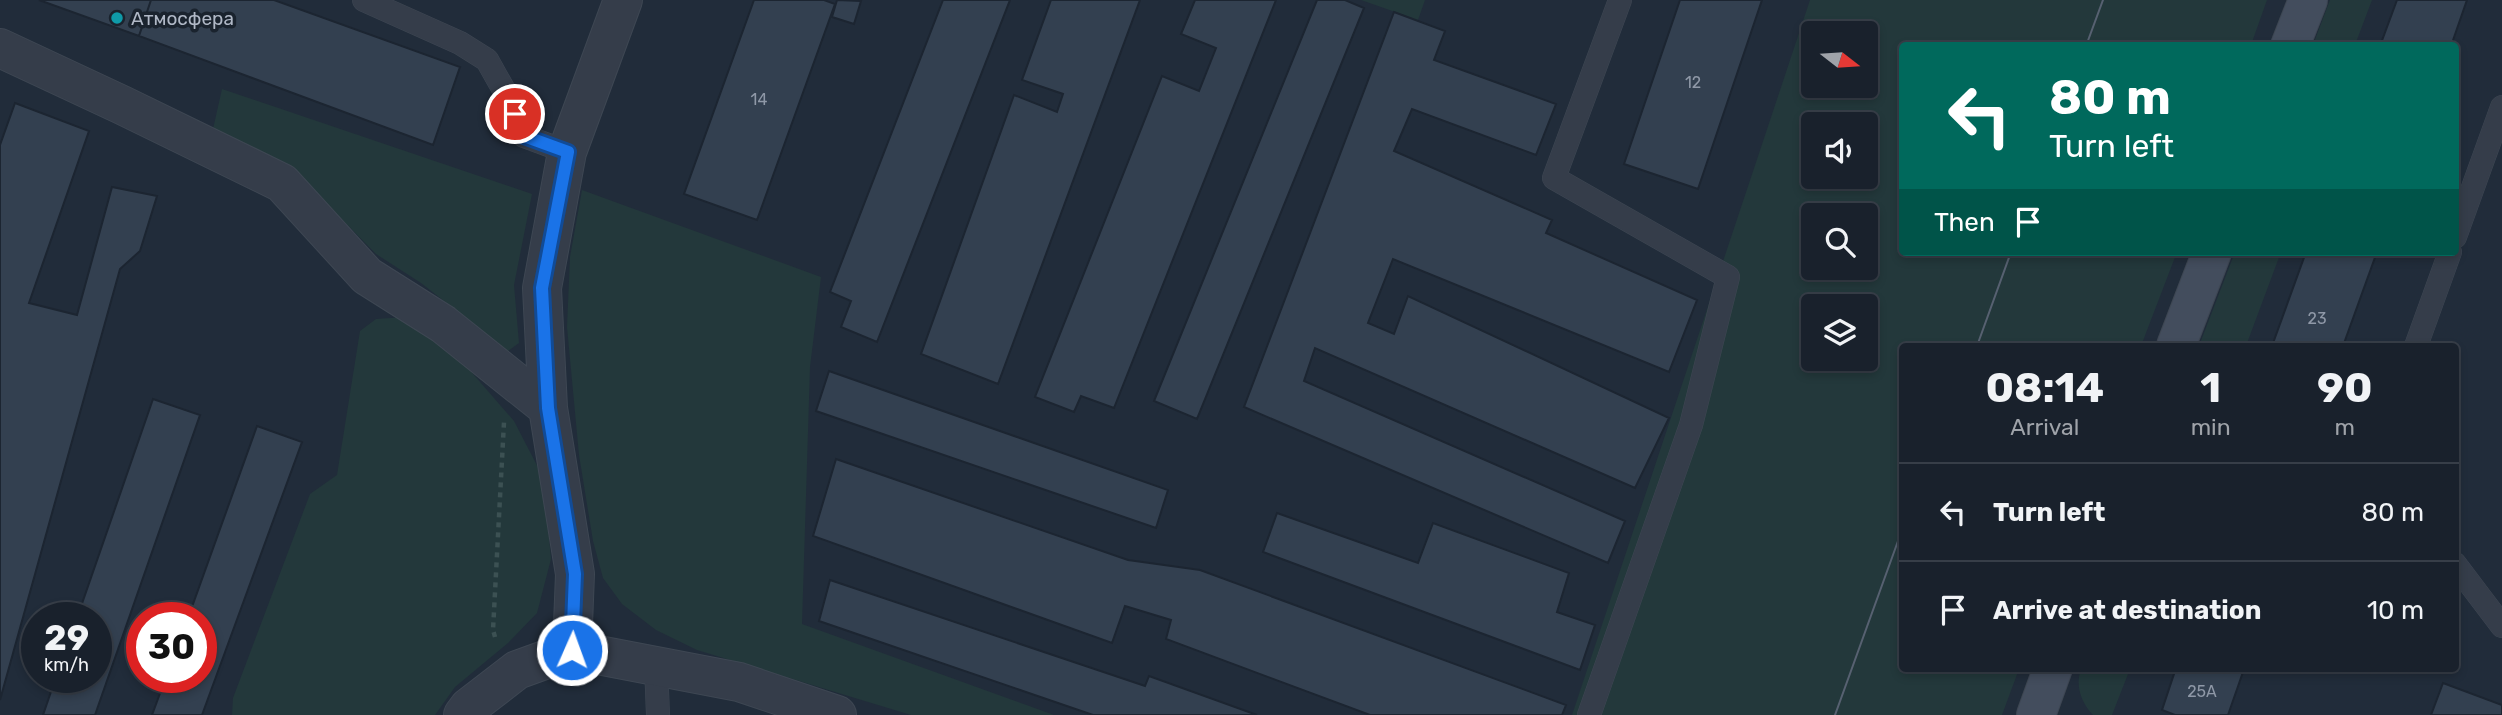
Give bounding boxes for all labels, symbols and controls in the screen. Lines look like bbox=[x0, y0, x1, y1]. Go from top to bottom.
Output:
place label: Атмосфера bbox=[131, 7, 234, 30]
marker: Атмосфера bbox=[109, 10, 125, 26]
north arrow bbox=[1801, 21, 1878, 98]
map controls bbox=[1801, 21, 1878, 371]
text: 80 m bbox=[2049, 68, 2171, 126]
icon: left bbox=[1934, 70, 2025, 161]
house number: 12 bbox=[1685, 73, 1701, 92]
pin bbox=[485, 84, 545, 144]
house number: 14 bbox=[751, 90, 767, 109]
icon: arrive bbox=[496, 95, 534, 133]
button: sound bbox=[1801, 112, 1878, 189]
text: Turn left bbox=[2049, 127, 2174, 165]
button: search bbox=[1801, 203, 1878, 280]
icon: arrive bbox=[2009, 203, 2047, 241]
text: Then bbox=[1934, 207, 1995, 238]
button: layers bbox=[1801, 294, 1878, 371]
house number: 23 bbox=[2307, 309, 2327, 328]
text: 08:14 bbox=[1985, 363, 2104, 413]
text: 1 bbox=[2200, 363, 2221, 413]
text: 90 bbox=[2317, 363, 2373, 413]
text: Arrival bbox=[2010, 413, 2079, 441]
text: min bbox=[2191, 413, 2231, 441]
text: m bbox=[2335, 413, 2355, 441]
icon: left bbox=[1934, 493, 1972, 531]
text: Turn left bbox=[1993, 497, 2105, 528]
text: 80 m bbox=[2361, 497, 2424, 528]
icon: arrive bbox=[1934, 591, 1972, 629]
text: Arrive at destination bbox=[1993, 595, 2261, 626]
text: 10 m bbox=[2367, 595, 2424, 626]
speed limit sign: 30 bbox=[126, 602, 217, 693]
position arrow bbox=[535, 613, 609, 687]
text: 29 bbox=[44, 617, 89, 659]
text: km/h bbox=[44, 654, 89, 676]
house number: 25А bbox=[2187, 682, 2217, 701]

